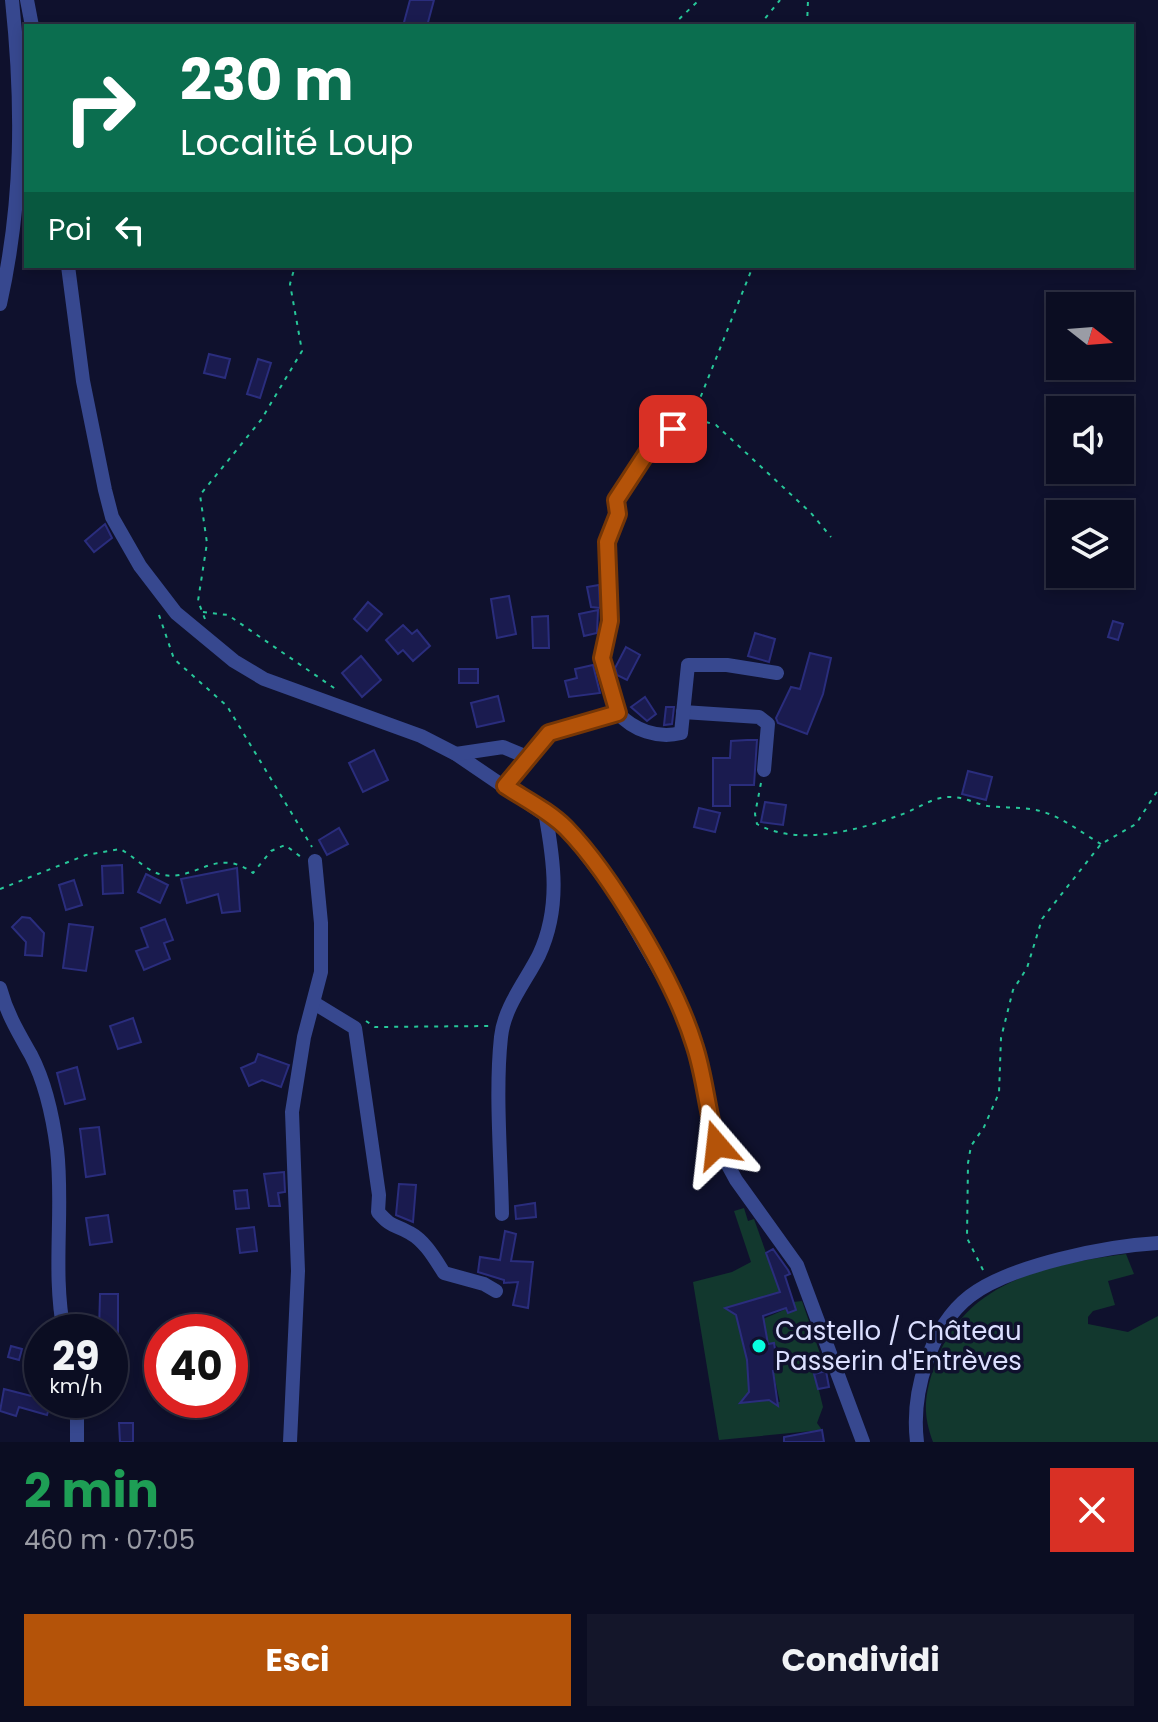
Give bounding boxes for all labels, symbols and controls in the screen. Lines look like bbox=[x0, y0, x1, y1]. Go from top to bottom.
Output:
text: 230 m bbox=[180, 41, 354, 120]
icon: right bbox=[48, 56, 152, 160]
text: Localité Loup bbox=[180, 117, 414, 168]
text: Poi bbox=[48, 208, 92, 251]
icon: left bbox=[108, 208, 152, 252]
north arrow bbox=[1046, 292, 1134, 380]
map controls bbox=[1046, 292, 1134, 588]
pin bbox=[639, 395, 707, 463]
button: sound bbox=[1046, 396, 1134, 484]
icon: arrive bbox=[651, 407, 695, 451]
button: layers bbox=[1046, 500, 1134, 588]
position arrow bbox=[675, 1103, 759, 1187]
place label: Castello / Château Passerin d'Entrèves bbox=[775, 1313, 1022, 1379]
speed limit sign: 40 bbox=[144, 1314, 248, 1418]
text: 29 bbox=[52, 1328, 100, 1384]
marker: Castello / Château Passerin d'Entrèves bbox=[750, 1337, 768, 1355]
text: km/h bbox=[49, 1372, 103, 1400]
text: 2 min bbox=[24, 1457, 159, 1524]
button: close bbox=[1050, 1468, 1134, 1552]
text: 460 m · 07:05 bbox=[24, 1522, 195, 1558]
button: Esci bbox=[24, 1614, 571, 1706]
button: Condividi bbox=[587, 1614, 1134, 1706]

